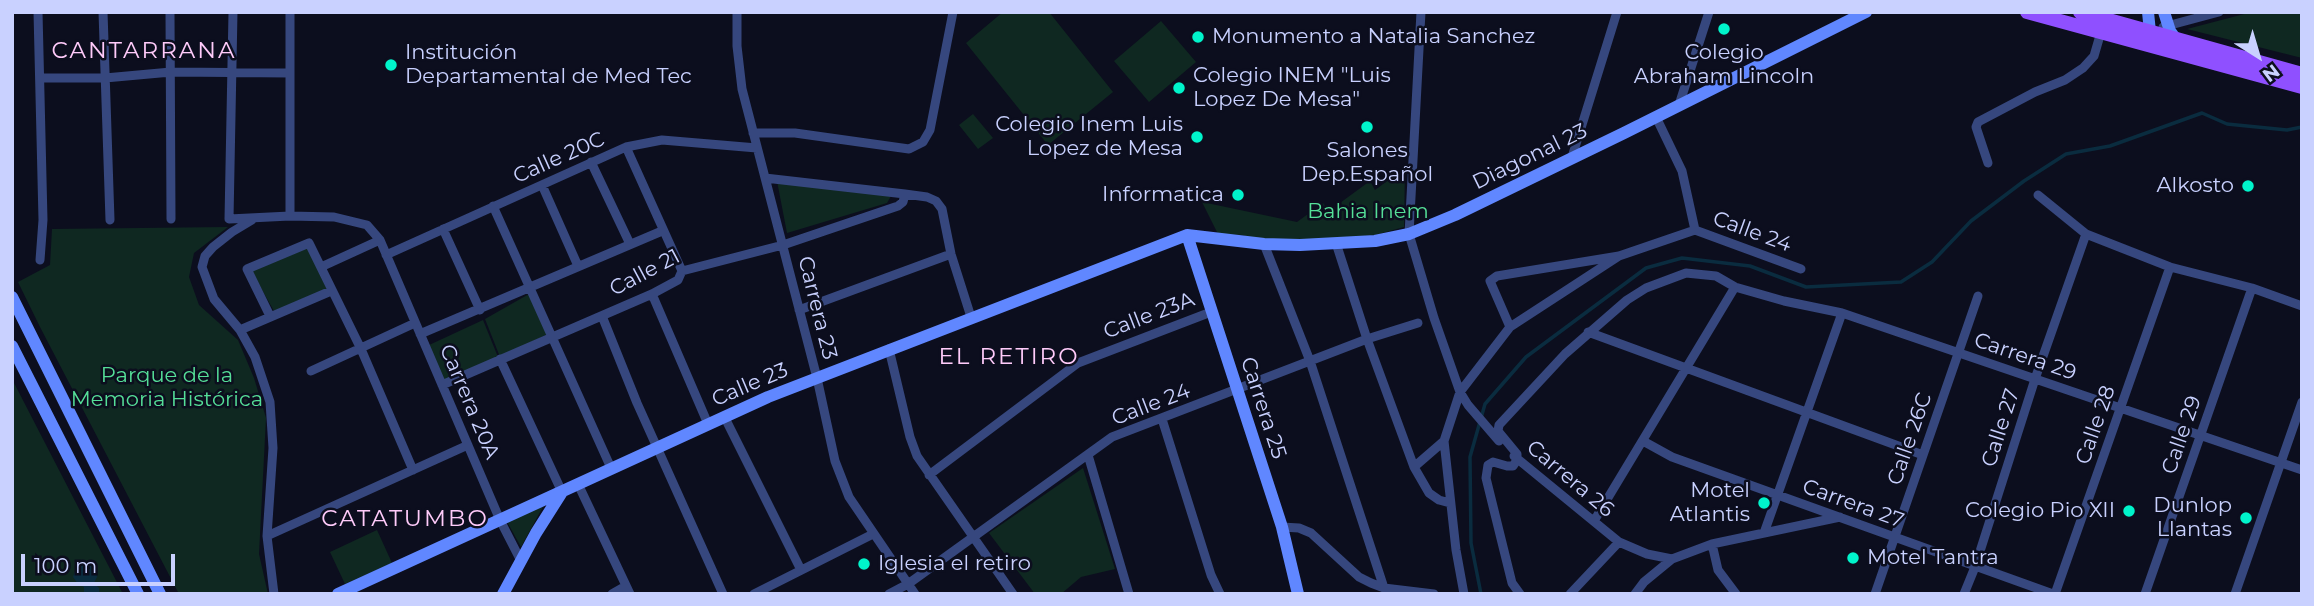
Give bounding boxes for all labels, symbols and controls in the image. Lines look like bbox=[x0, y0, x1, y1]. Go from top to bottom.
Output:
marker: Colegio Abraham Lincoln bbox=[1716, 21, 1732, 37]
north arrow bbox=[2223, 21, 2293, 91]
place label: Monumento a Natalia Sanchez bbox=[1212, 24, 1535, 50]
marker: Monumento a Natalia Sanchez bbox=[1190, 29, 1206, 45]
district label: CANTARRANA bbox=[53, 37, 235, 65]
place label: Institución Departamental de Med Tec bbox=[405, 40, 692, 90]
place label: Colegio Abraham Lincoln bbox=[1634, 40, 1814, 90]
marker: Institución Departamental de Med Tec bbox=[383, 57, 399, 73]
text: N bbox=[2258, 59, 2284, 87]
place label: Colegio INEM "Luis Lopez De Mesa" bbox=[1193, 63, 1391, 113]
marker: Colegio INEM "Luis Lopez De Mesa" bbox=[1171, 80, 1187, 96]
place label: Colegio Inem Luis Lopez de Mesa bbox=[995, 112, 1183, 162]
street label: Diagonal 23 bbox=[1469, 118, 1591, 196]
marker: Salones Dep.Español bbox=[1359, 119, 1375, 135]
street label: Calle 20C bbox=[509, 127, 609, 189]
marker: Colegio Inem Luis Lopez de Mesa bbox=[1189, 129, 1205, 145]
place label: Salones Dep.Español bbox=[1301, 138, 1433, 188]
place label: Alkosto bbox=[2156, 173, 2234, 199]
marker: Alkosto bbox=[2240, 178, 2256, 194]
place label: Informatica bbox=[1102, 182, 1224, 208]
marker: Informatica bbox=[1230, 187, 1246, 203]
park label: Bahia Inem bbox=[1307, 199, 1429, 225]
street label: Calle 24 bbox=[1709, 206, 1795, 258]
street label: Calle 21 bbox=[605, 244, 685, 302]
street label: Carrera 23 bbox=[792, 254, 842, 362]
street label: Calle 23A bbox=[1100, 287, 1198, 345]
street label: Carrera 29 bbox=[1971, 328, 2079, 386]
street label: Carrera 20A bbox=[433, 341, 505, 463]
district label: EL RETIRO bbox=[940, 343, 1078, 371]
street label: Carrera 25 bbox=[1235, 354, 1291, 462]
street label: Calle 23 bbox=[708, 358, 792, 412]
park label: Parque de la Memoria Histórica bbox=[71, 363, 263, 413]
street label: Calle 24 bbox=[1108, 379, 1194, 431]
street label: Calle 28 bbox=[2071, 382, 2121, 468]
street label: Calle 27 bbox=[1977, 386, 2025, 470]
street label: Calle 26C bbox=[1882, 389, 1938, 489]
street label: Calle 29 bbox=[2157, 392, 2207, 478]
street label: Carrera 26 bbox=[1521, 435, 1619, 523]
street label: Carrera 27 bbox=[1799, 474, 1907, 534]
place label: Motel Atlantis bbox=[1670, 478, 1750, 528]
place label: Dunlop Llantas bbox=[2153, 493, 2232, 543]
marker: Motel Atlantis bbox=[1756, 495, 1772, 511]
place label: Colegio Pio XII bbox=[1965, 498, 2115, 524]
marker: Colegio Pio XII bbox=[2121, 503, 2137, 519]
district label: CATATUMBO bbox=[322, 505, 488, 533]
marker: Dunlop Llantas bbox=[2238, 510, 2254, 526]
scale bar bbox=[24, 540, 178, 584]
place label: Motel Tantra bbox=[1867, 545, 1999, 571]
marker: Motel Tantra bbox=[1845, 550, 1861, 566]
place label: Iglesia el retiro bbox=[878, 551, 1031, 577]
text: 100 m bbox=[34, 553, 97, 578]
marker: Iglesia el retiro bbox=[856, 556, 872, 572]

